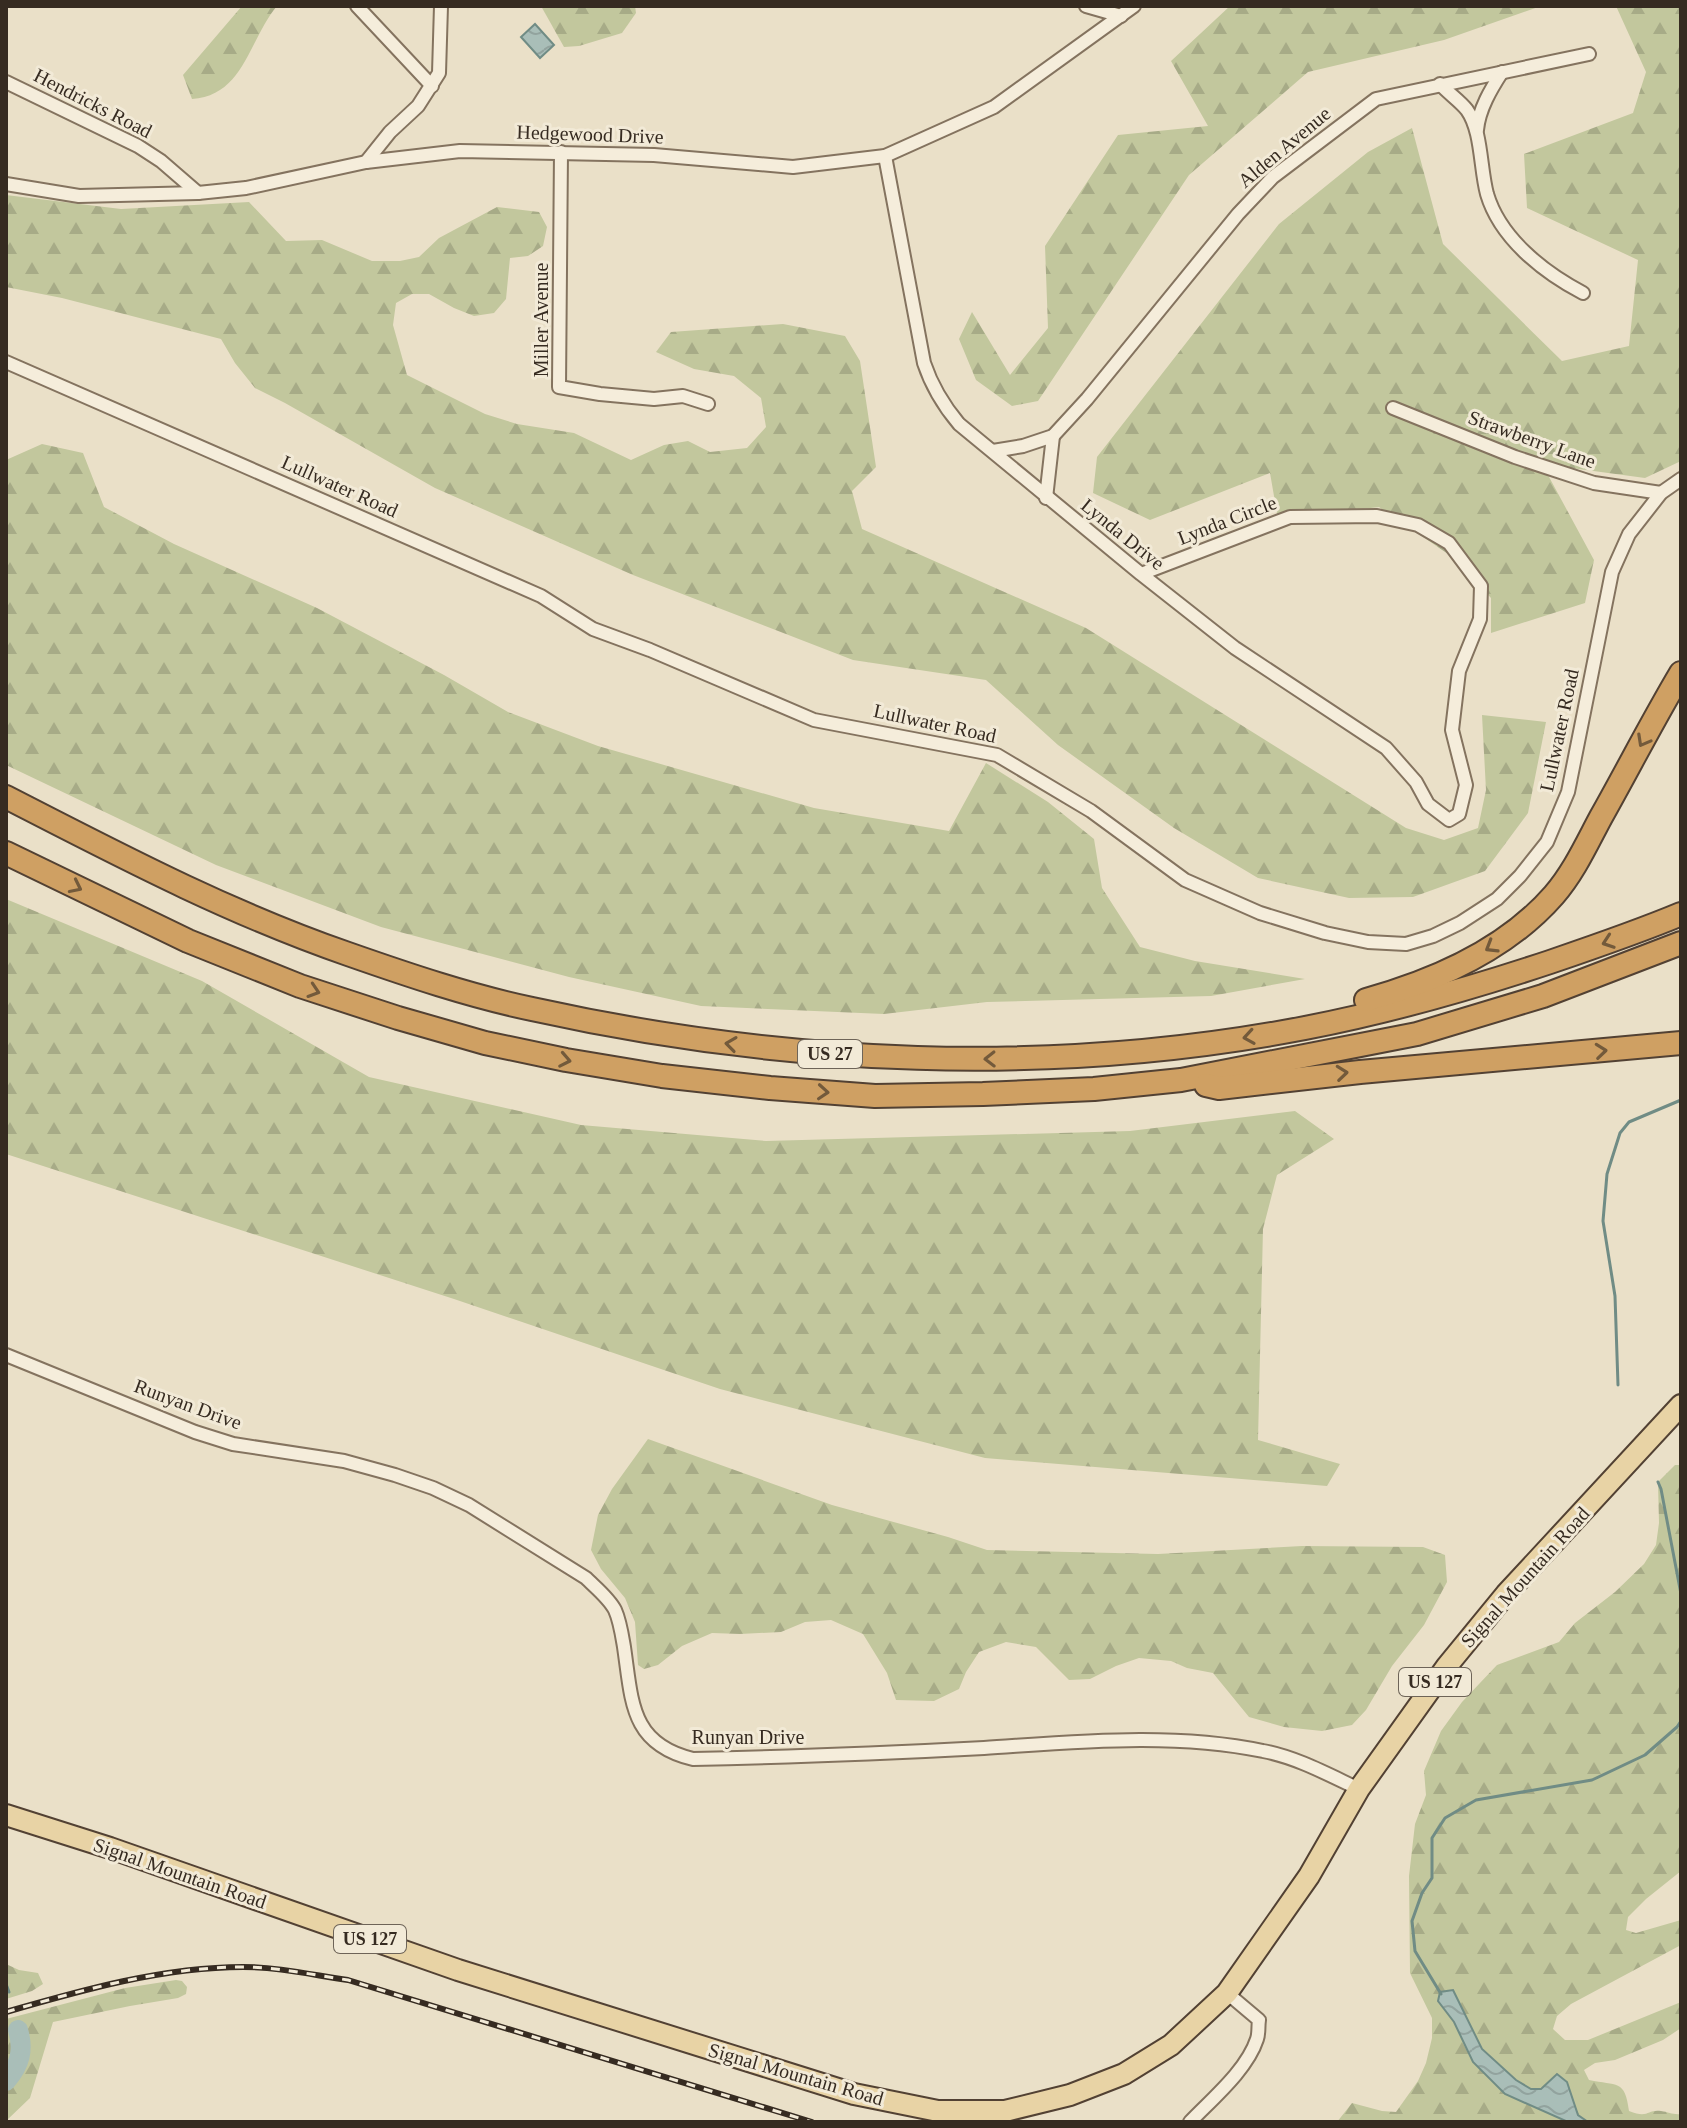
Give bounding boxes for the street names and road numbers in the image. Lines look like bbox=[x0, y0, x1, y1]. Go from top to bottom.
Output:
street label: Hendricks Road bbox=[30, 64, 156, 142]
street label: Alden Avenue bbox=[1233, 102, 1335, 192]
street label: Hedgewood Drive bbox=[516, 120, 664, 149]
street label: Miller Avenue bbox=[530, 263, 552, 377]
street label: Strawberry Lane bbox=[1465, 406, 1599, 473]
street label: Lullwater Road bbox=[278, 451, 402, 521]
street label: Lynda Circle bbox=[1175, 491, 1280, 550]
street label: Lynda Drive bbox=[1076, 494, 1169, 575]
street label: Lullwater Road bbox=[1535, 667, 1583, 793]
street label: Lullwater Road bbox=[872, 699, 998, 747]
road number: US 27 bbox=[798, 1040, 862, 1068]
street label: Runyan Drive bbox=[131, 1374, 245, 1435]
street label: Signal Mountain Road bbox=[1456, 1502, 1595, 1652]
road number: US 127 bbox=[1399, 1668, 1471, 1696]
street label: Runyan Drive bbox=[692, 1726, 804, 1749]
street label: Signal Mountain Road bbox=[90, 1833, 269, 1914]
road number: US 127 bbox=[334, 1925, 406, 1953]
street label: Signal Mountain Road bbox=[706, 2038, 886, 2110]

